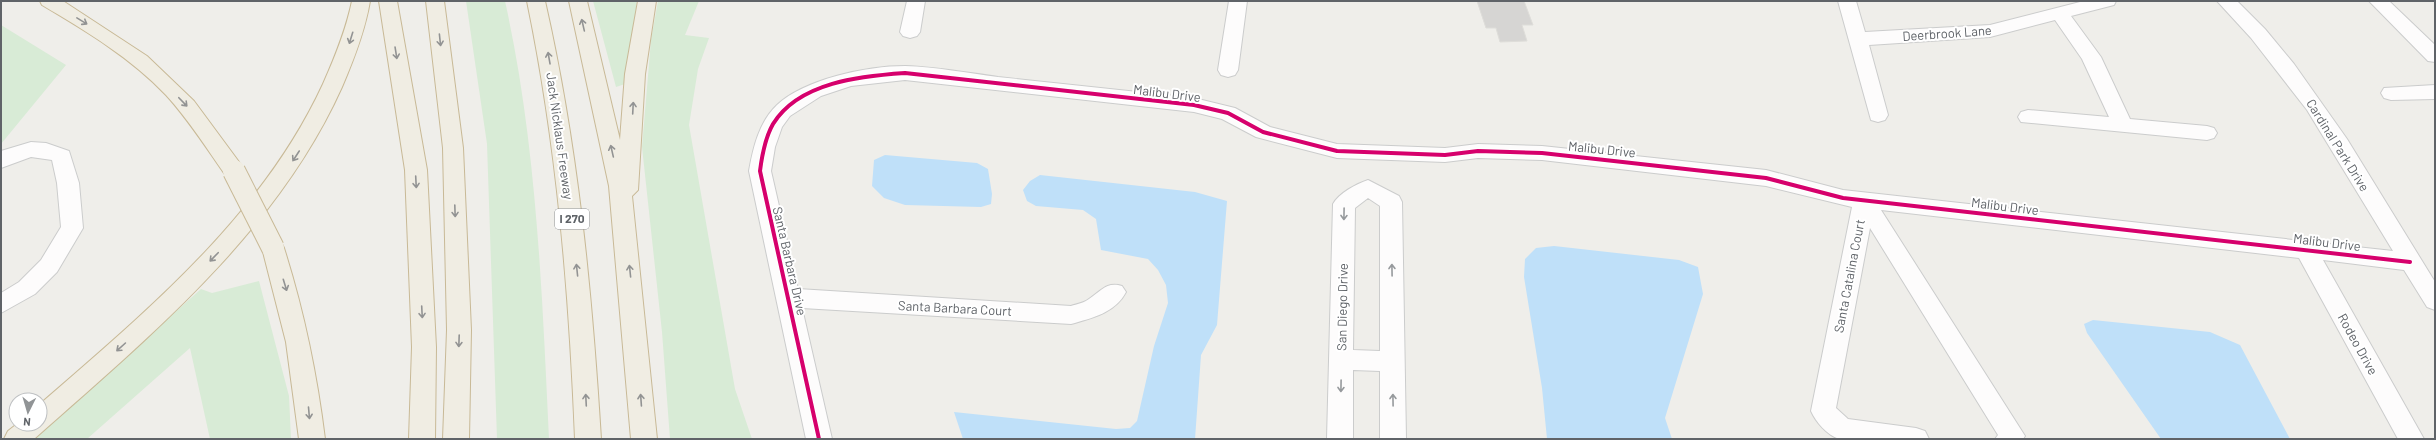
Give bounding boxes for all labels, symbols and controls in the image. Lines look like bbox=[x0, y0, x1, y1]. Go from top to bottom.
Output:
one-way arrow bbox=[76, 17, 88, 25]
one-way arrow bbox=[579, 18, 587, 31]
street label: Deerbrook Lane bbox=[1902, 22, 1992, 44]
one-way arrow bbox=[347, 32, 354, 45]
one-way arrow bbox=[436, 33, 444, 46]
one-way arrow bbox=[393, 46, 401, 59]
one-way arrow bbox=[544, 52, 552, 65]
street label: Jack Nicklaus Freeway bbox=[543, 71, 577, 201]
street label: Malibu Drive bbox=[1132, 81, 1202, 105]
street label: Cardinal Park Drive bbox=[2303, 96, 2373, 194]
one-way arrow bbox=[178, 97, 188, 107]
one-way arrow bbox=[629, 102, 636, 115]
street label: Malibu Drive bbox=[1567, 137, 1637, 161]
one-way arrow bbox=[608, 145, 616, 158]
one-way arrow bbox=[292, 150, 300, 161]
one-way arrow bbox=[413, 175, 420, 188]
street label: Malibu Drive bbox=[1970, 194, 2040, 218]
one-way arrow bbox=[451, 204, 459, 217]
street label: Santa Barbara Drive bbox=[770, 205, 810, 317]
one-way arrow bbox=[1340, 207, 1348, 220]
road number: I 270 bbox=[555, 209, 589, 229]
street label: Santa Catalina Court bbox=[1830, 218, 1868, 334]
street label: Malibu Drive bbox=[2292, 230, 2362, 254]
one-way arrow bbox=[209, 252, 219, 262]
street label: San Diego Drive bbox=[1333, 263, 1351, 351]
one-way arrow bbox=[573, 264, 581, 277]
one-way arrow bbox=[1388, 264, 1396, 277]
one-way arrow bbox=[626, 265, 633, 278]
one-way arrow bbox=[282, 279, 289, 292]
street label: Santa Barbara Court bbox=[898, 297, 1012, 319]
one-way arrow bbox=[418, 305, 426, 318]
street label: Rodeo Drive bbox=[2335, 311, 2381, 378]
one-way arrow bbox=[455, 334, 463, 347]
one-way arrow bbox=[115, 342, 126, 351]
one-way arrow bbox=[1337, 379, 1345, 392]
north arrow bbox=[8, 392, 48, 432]
one-way arrow bbox=[582, 394, 590, 407]
one-way arrow bbox=[637, 394, 644, 407]
one-way arrow bbox=[1389, 394, 1397, 407]
one-way arrow bbox=[306, 406, 313, 419]
text: N bbox=[23, 416, 31, 429]

